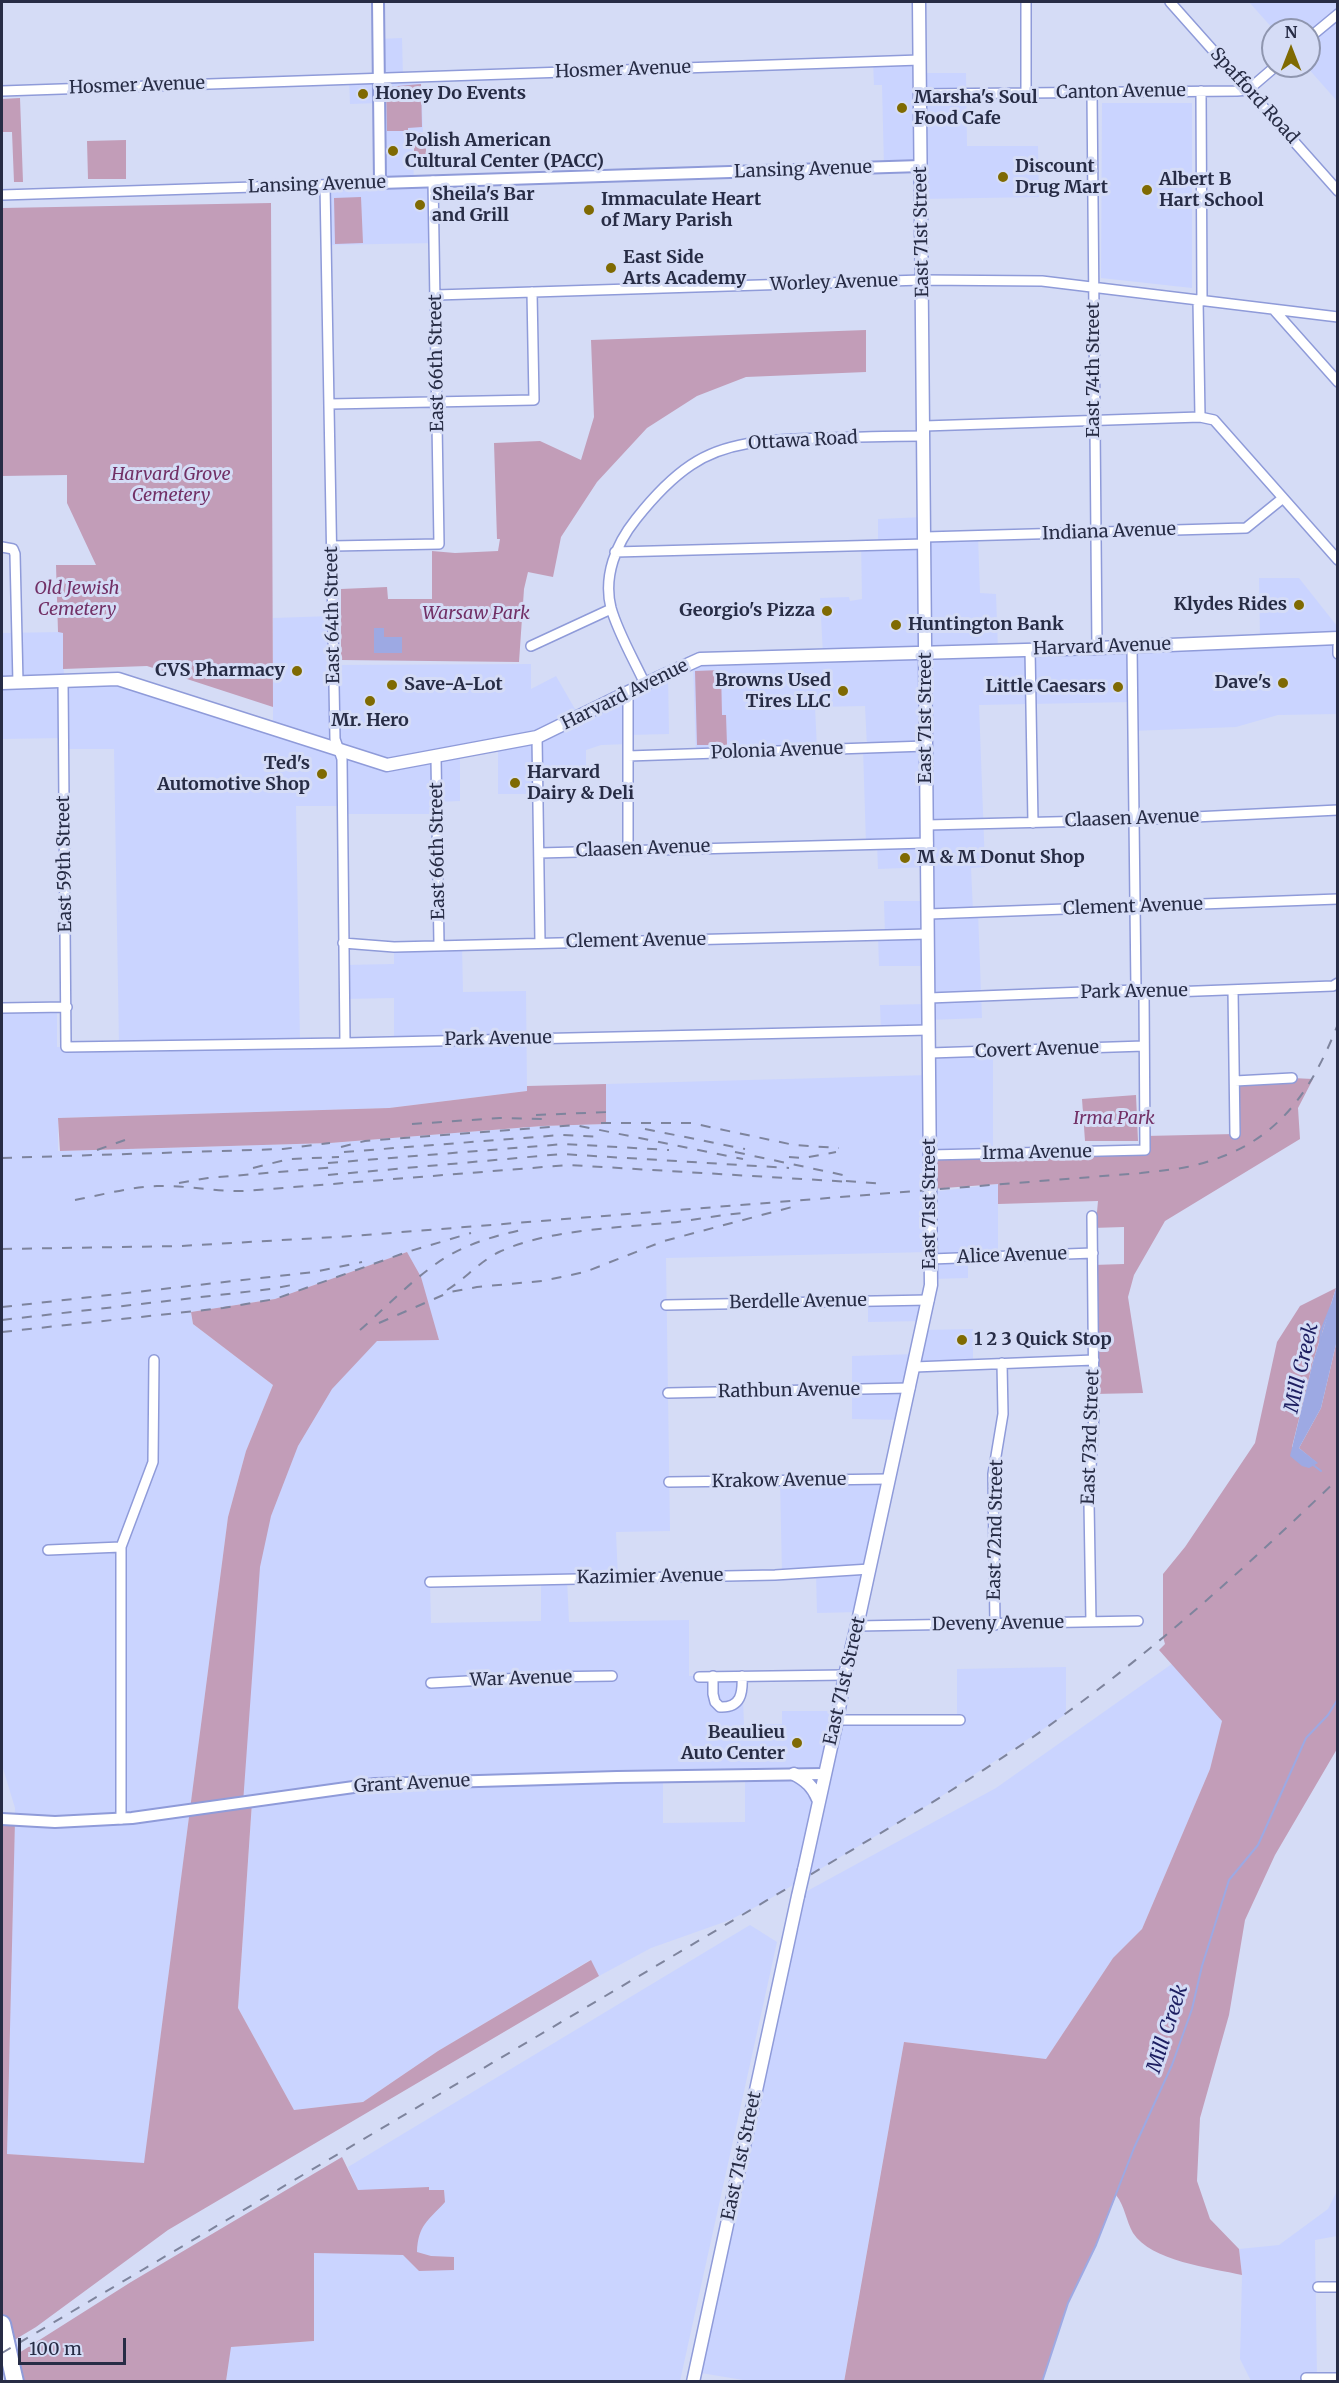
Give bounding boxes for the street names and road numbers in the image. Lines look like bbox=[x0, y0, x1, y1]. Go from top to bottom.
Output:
street label: Spafford Road bbox=[1205, 44, 1303, 148]
street label: Hosmer Avenue bbox=[555, 57, 691, 83]
street label: Hosmer Avenue bbox=[69, 73, 205, 99]
street label: Canton Avenue bbox=[1056, 80, 1186, 104]
street label: Lansing Avenue bbox=[734, 157, 872, 183]
street label: East 71st Street bbox=[910, 166, 934, 298]
street label: Lansing Avenue bbox=[248, 172, 386, 198]
street label: Worley Avenue bbox=[770, 270, 898, 296]
street label: East 66th Street bbox=[425, 294, 449, 432]
street label: East 74th Street bbox=[1083, 302, 1105, 438]
street label: Ottawa Road bbox=[748, 427, 858, 455]
street label: Indiana Avenue bbox=[1042, 519, 1176, 545]
street label: East 64th Street bbox=[321, 546, 345, 684]
street label: Harvard Avenue bbox=[1033, 634, 1171, 660]
street label: East 71st Street bbox=[915, 652, 937, 784]
street label: Harvard Avenue bbox=[558, 655, 692, 735]
street label: Polonia Avenue bbox=[710, 738, 844, 764]
street label: East 66th Street bbox=[426, 782, 450, 920]
street label: East 59th Street bbox=[53, 795, 77, 933]
street label: Claasen Avenue bbox=[1064, 806, 1200, 832]
street label: Claasen Avenue bbox=[575, 836, 711, 862]
street label: Clement Avenue bbox=[1063, 894, 1203, 920]
street label: Clement Avenue bbox=[566, 929, 706, 953]
street label: Park Avenue bbox=[1080, 980, 1188, 1004]
street label: Park Avenue bbox=[444, 1027, 552, 1051]
street label: Covert Avenue bbox=[975, 1037, 1099, 1063]
street label: East 71st Street bbox=[919, 1138, 941, 1270]
street label: Irma Avenue bbox=[982, 1141, 1092, 1165]
street label: Alice Avenue bbox=[957, 1243, 1067, 1269]
street label: Berdelle Avenue bbox=[729, 1290, 867, 1314]
street label: East 73rd Street bbox=[1078, 1369, 1104, 1505]
street label: Rathbun Avenue bbox=[718, 1379, 860, 1403]
street label: East 72nd Street bbox=[984, 1459, 1008, 1601]
street label: Krakow Avenue bbox=[712, 1469, 846, 1493]
street label: Kazimier Avenue bbox=[576, 1565, 724, 1589]
street label: Deveny Avenue bbox=[932, 1612, 1064, 1636]
street label: East 71st Street bbox=[820, 1615, 870, 1747]
street label: War Avenue bbox=[469, 1666, 573, 1692]
street label: Grant Avenue bbox=[353, 1770, 471, 1798]
street label: East 71st Street bbox=[718, 2089, 766, 2223]

